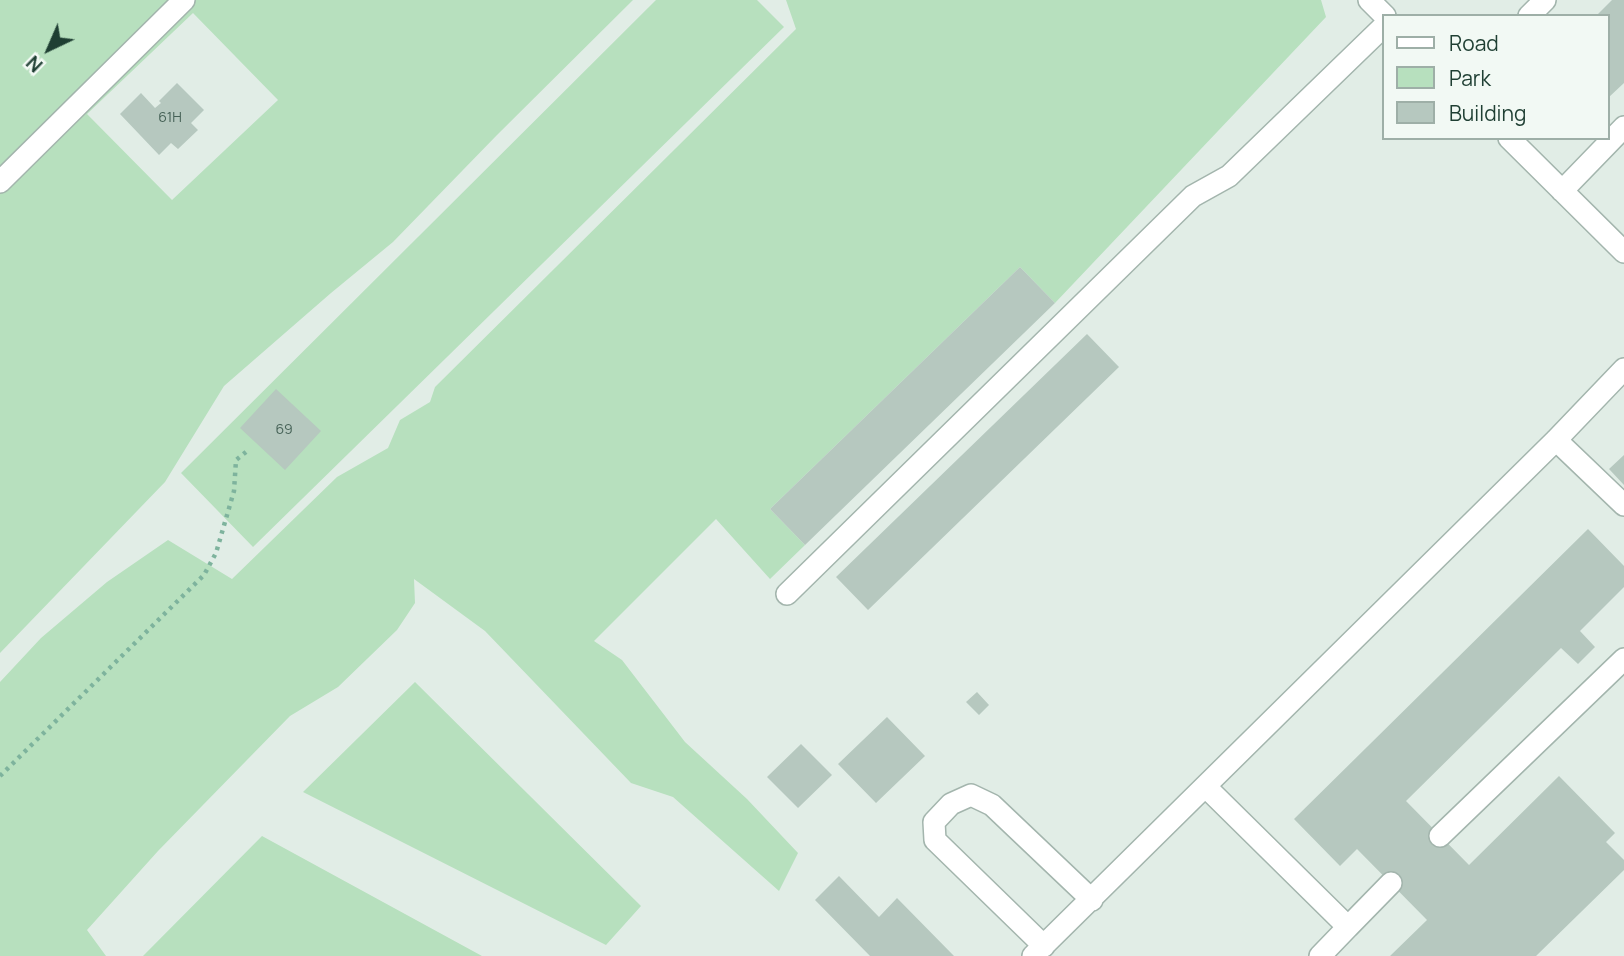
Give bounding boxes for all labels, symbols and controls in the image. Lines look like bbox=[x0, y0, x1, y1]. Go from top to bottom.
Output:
north arrow bbox=[14, 14, 84, 84]
legend bbox=[1382, 14, 1610, 140]
text: Road bbox=[1449, 29, 1499, 57]
text: N bbox=[20, 50, 48, 78]
text: Park bbox=[1449, 64, 1491, 92]
text: Building bbox=[1449, 99, 1526, 127]
house number: 61H bbox=[158, 110, 182, 126]
house number: 69 bbox=[275, 422, 293, 438]

